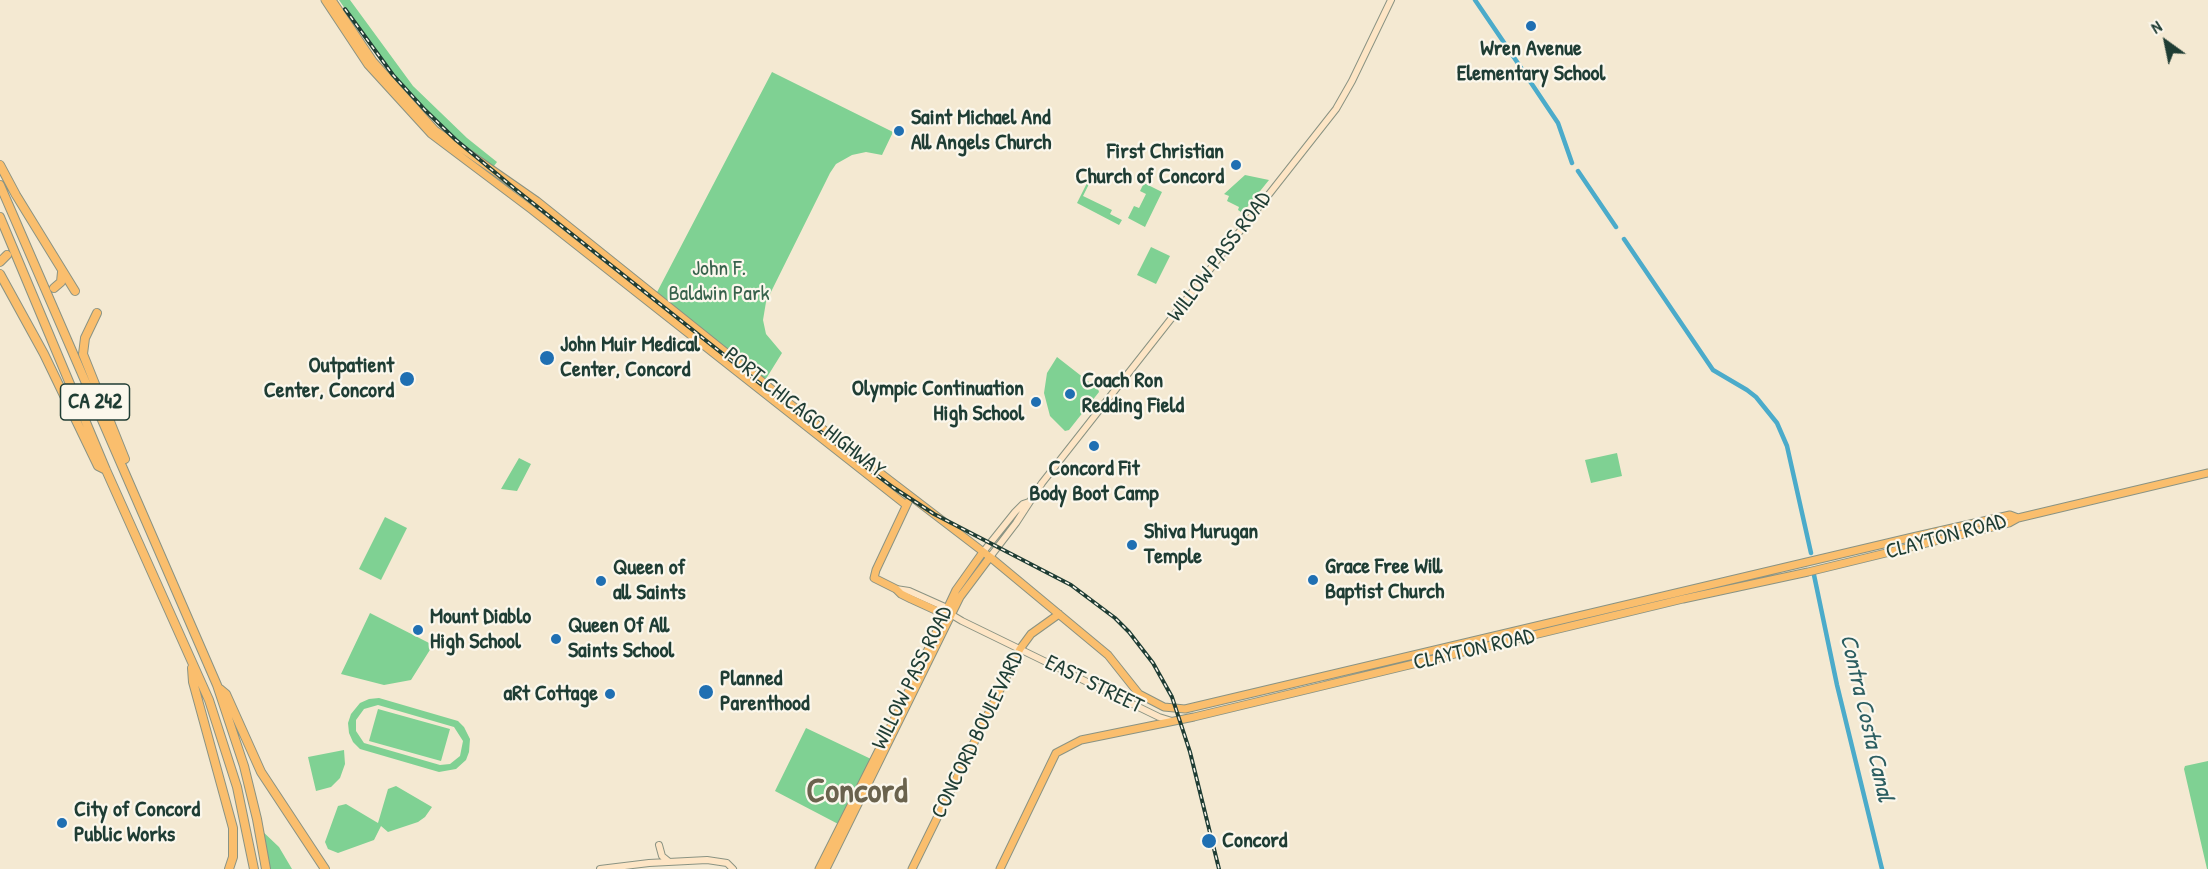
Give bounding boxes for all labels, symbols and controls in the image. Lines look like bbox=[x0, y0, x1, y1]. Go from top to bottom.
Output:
north arrow bbox=[2136, 12, 2196, 72]
text: N bbox=[2147, 15, 2166, 38]
marker: Wren Avenue Elementary School bbox=[1524, 19, 1538, 33]
place label: Wren Avenue Elementary School bbox=[1457, 36, 1605, 88]
place label: Saint Michael And All Angels Church bbox=[911, 105, 1051, 156]
marker: Saint Michael And All Angels Church bbox=[892, 124, 906, 138]
place label: First Christian Church of Concord bbox=[1075, 139, 1224, 190]
marker: First Christian Church of Concord bbox=[1229, 158, 1243, 172]
street label: WILLOW PASS ROAD bbox=[1163, 187, 1277, 327]
park label: John F. Baldwin Park bbox=[668, 256, 770, 308]
place label: John Muir Medical Center, Concord bbox=[560, 332, 700, 384]
street label: PORT CHICAGO HIGHWAY bbox=[718, 342, 890, 484]
marker: John Muir Medical Center, Concord bbox=[538, 349, 556, 367]
place label: Outpatient Center, Concord bbox=[264, 353, 394, 404]
place label: Coach Ron Redding Field bbox=[1082, 368, 1184, 420]
marker: Outpatient Center, Concord bbox=[398, 370, 416, 388]
place label: Olympic Continuation High School bbox=[852, 376, 1024, 428]
road number: CA 242 bbox=[60, 384, 130, 420]
marker: Coach Ron Redding Field bbox=[1063, 387, 1077, 401]
marker: Olympic Continuation High School bbox=[1029, 395, 1043, 409]
marker: Concord Fit Body Boot Camp bbox=[1087, 439, 1101, 453]
place label: Concord Fit Body Boot Camp bbox=[1029, 456, 1159, 508]
street label: CLAYTON ROAD bbox=[1883, 508, 2009, 566]
place label: Shiva Murugan Temple bbox=[1144, 519, 1258, 570]
marker: Shiva Murugan Temple bbox=[1125, 538, 1139, 552]
place label: Grace Free Will Baptist Church bbox=[1325, 554, 1444, 606]
place label: Queen of all Saints bbox=[613, 555, 686, 606]
marker: Grace Free Will Baptist Church bbox=[1306, 573, 1320, 587]
marker: Queen of all Saints bbox=[594, 574, 608, 588]
street label: WILLOW PASS ROAD bbox=[867, 602, 959, 754]
place label: Mount Diablo High School bbox=[430, 604, 531, 656]
place label: Queen Of All Saints School bbox=[568, 613, 674, 664]
marker: Mount Diablo High School bbox=[411, 623, 425, 637]
street label: CLAYTON ROAD bbox=[1411, 623, 1537, 677]
marker: Queen Of All Saints School bbox=[549, 632, 563, 646]
water label: Contra Costa Canal bbox=[1833, 632, 1899, 804]
street label: CONCORD BOULEVARD bbox=[926, 647, 1030, 823]
street label: EAST STREET bbox=[1041, 650, 1147, 720]
place label: Planned Parenthood bbox=[720, 666, 809, 718]
place label: aRt Cottage bbox=[504, 681, 598, 707]
marker: Planned Parenthood bbox=[697, 683, 715, 701]
marker: aRt Cottage bbox=[603, 687, 617, 701]
district label: Concord bbox=[807, 773, 907, 813]
place label: City of Concord Public Works bbox=[74, 797, 200, 848]
marker: City of Concord Public Works bbox=[55, 816, 69, 830]
place label: Concord bbox=[1222, 828, 1287, 854]
marker: Concord bbox=[1200, 832, 1218, 850]

